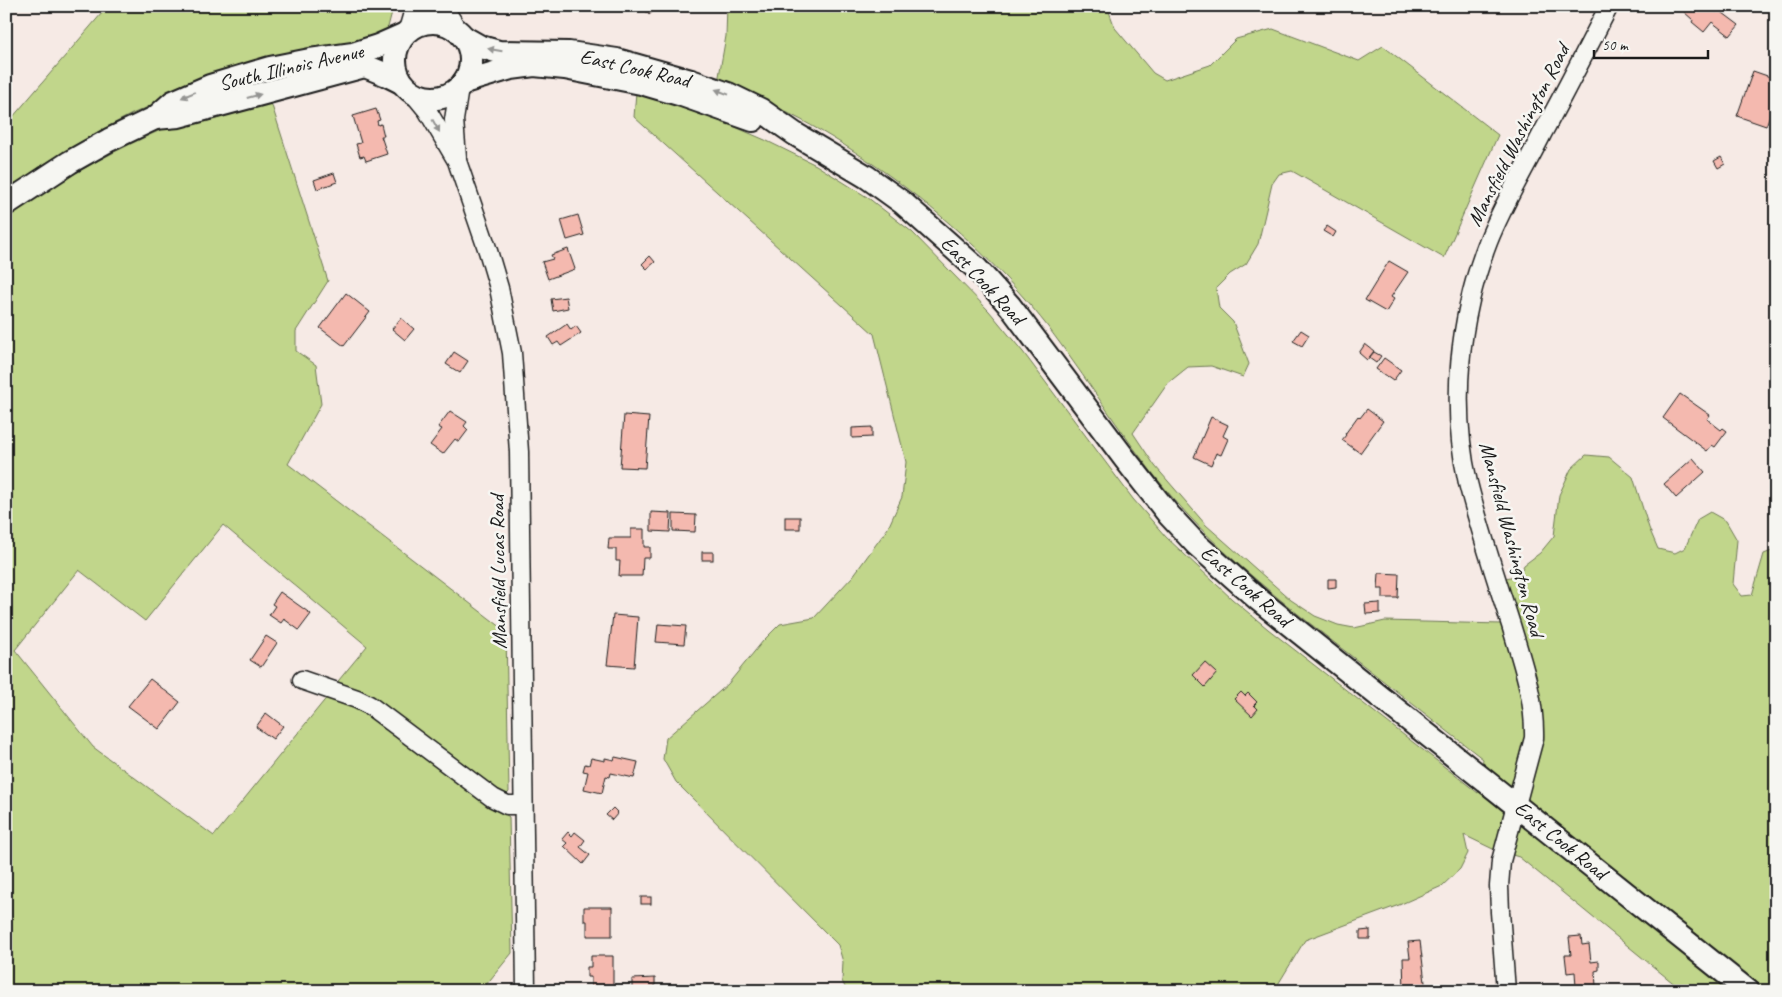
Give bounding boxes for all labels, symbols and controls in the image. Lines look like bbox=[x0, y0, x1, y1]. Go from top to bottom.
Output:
scale bar bbox=[1594, 28, 1708, 60]
text: 50 m bbox=[1602, 36, 1629, 55]
street label: South Illinois Avenue bbox=[216, 37, 367, 96]
street label: Mansfield Washington Road bbox=[1461, 37, 1577, 230]
street label: East Cook Road bbox=[578, 43, 696, 94]
one-way arrow bbox=[487, 46, 503, 54]
one-way arrow bbox=[715, 88, 730, 95]
one-way arrow bbox=[181, 92, 195, 100]
one-way arrow bbox=[246, 92, 261, 100]
one-way arrow bbox=[431, 120, 440, 133]
street label: East Cook Road bbox=[935, 230, 1033, 332]
street label: Mansfield Washington Road bbox=[1474, 439, 1551, 643]
street label: Mansfield Lucas Road bbox=[484, 491, 512, 649]
street label: East Cook Road bbox=[1195, 540, 1299, 635]
street label: East Cook Road bbox=[1509, 795, 1615, 888]

